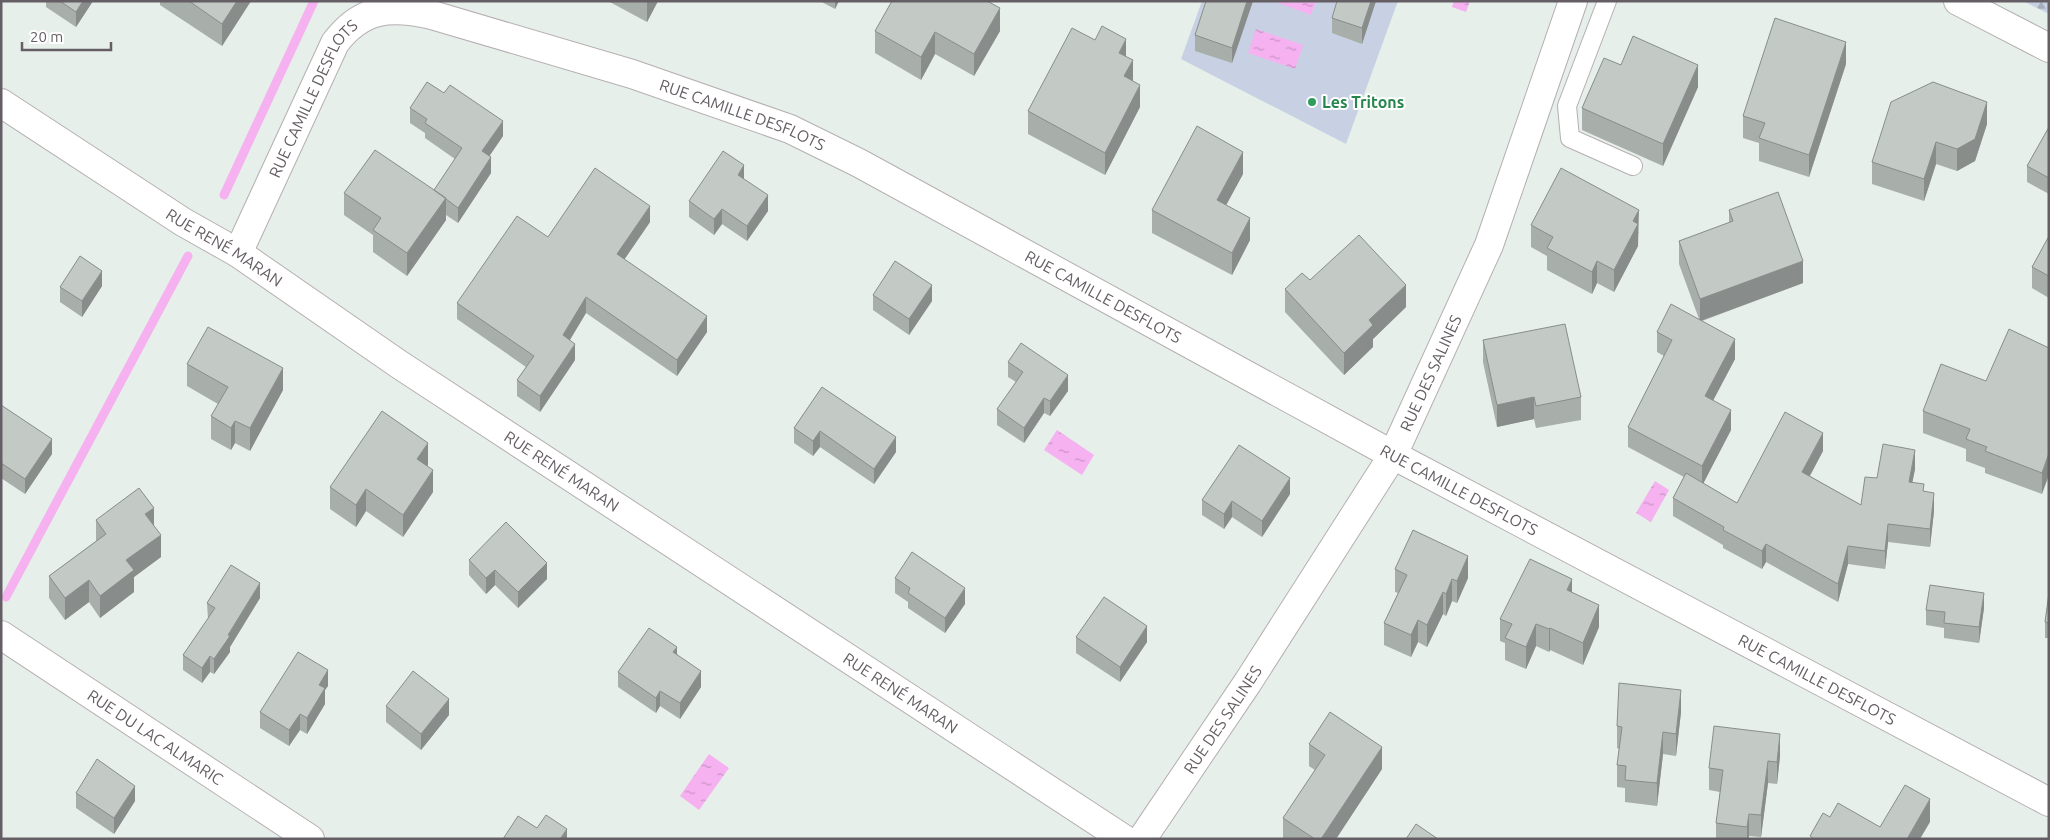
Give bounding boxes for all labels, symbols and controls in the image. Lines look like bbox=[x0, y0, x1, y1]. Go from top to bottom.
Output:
street label: RUE CAMILLE DESFLOTS bbox=[265, 16, 361, 180]
scale bar bbox=[22, 20, 111, 52]
text: 20 m bbox=[30, 28, 63, 45]
street label: RUE CAMILLE DESFLOTS bbox=[657, 75, 828, 154]
place label: Les Tritons bbox=[1322, 93, 1404, 111]
marker: Les Tritons bbox=[1306, 96, 1318, 108]
street label: RUE RENÉ MARAN bbox=[163, 205, 286, 290]
street label: RUE CAMILLE DESFLOTS bbox=[1022, 247, 1185, 347]
street label: RUE DES SALINES bbox=[1396, 312, 1465, 434]
street label: RUE RENÉ MARAN bbox=[501, 427, 623, 515]
street label: RUE CAMILLE DESFLOTS bbox=[1377, 441, 1541, 539]
street label: RUE CAMILLE DESFLOTS bbox=[1735, 630, 1899, 728]
street label: RUE RENÉ MARAN bbox=[840, 649, 961, 737]
street label: RUE DES SALINES bbox=[1180, 662, 1265, 777]
street label: RUE DU LAC ALMARIC bbox=[84, 686, 227, 788]

